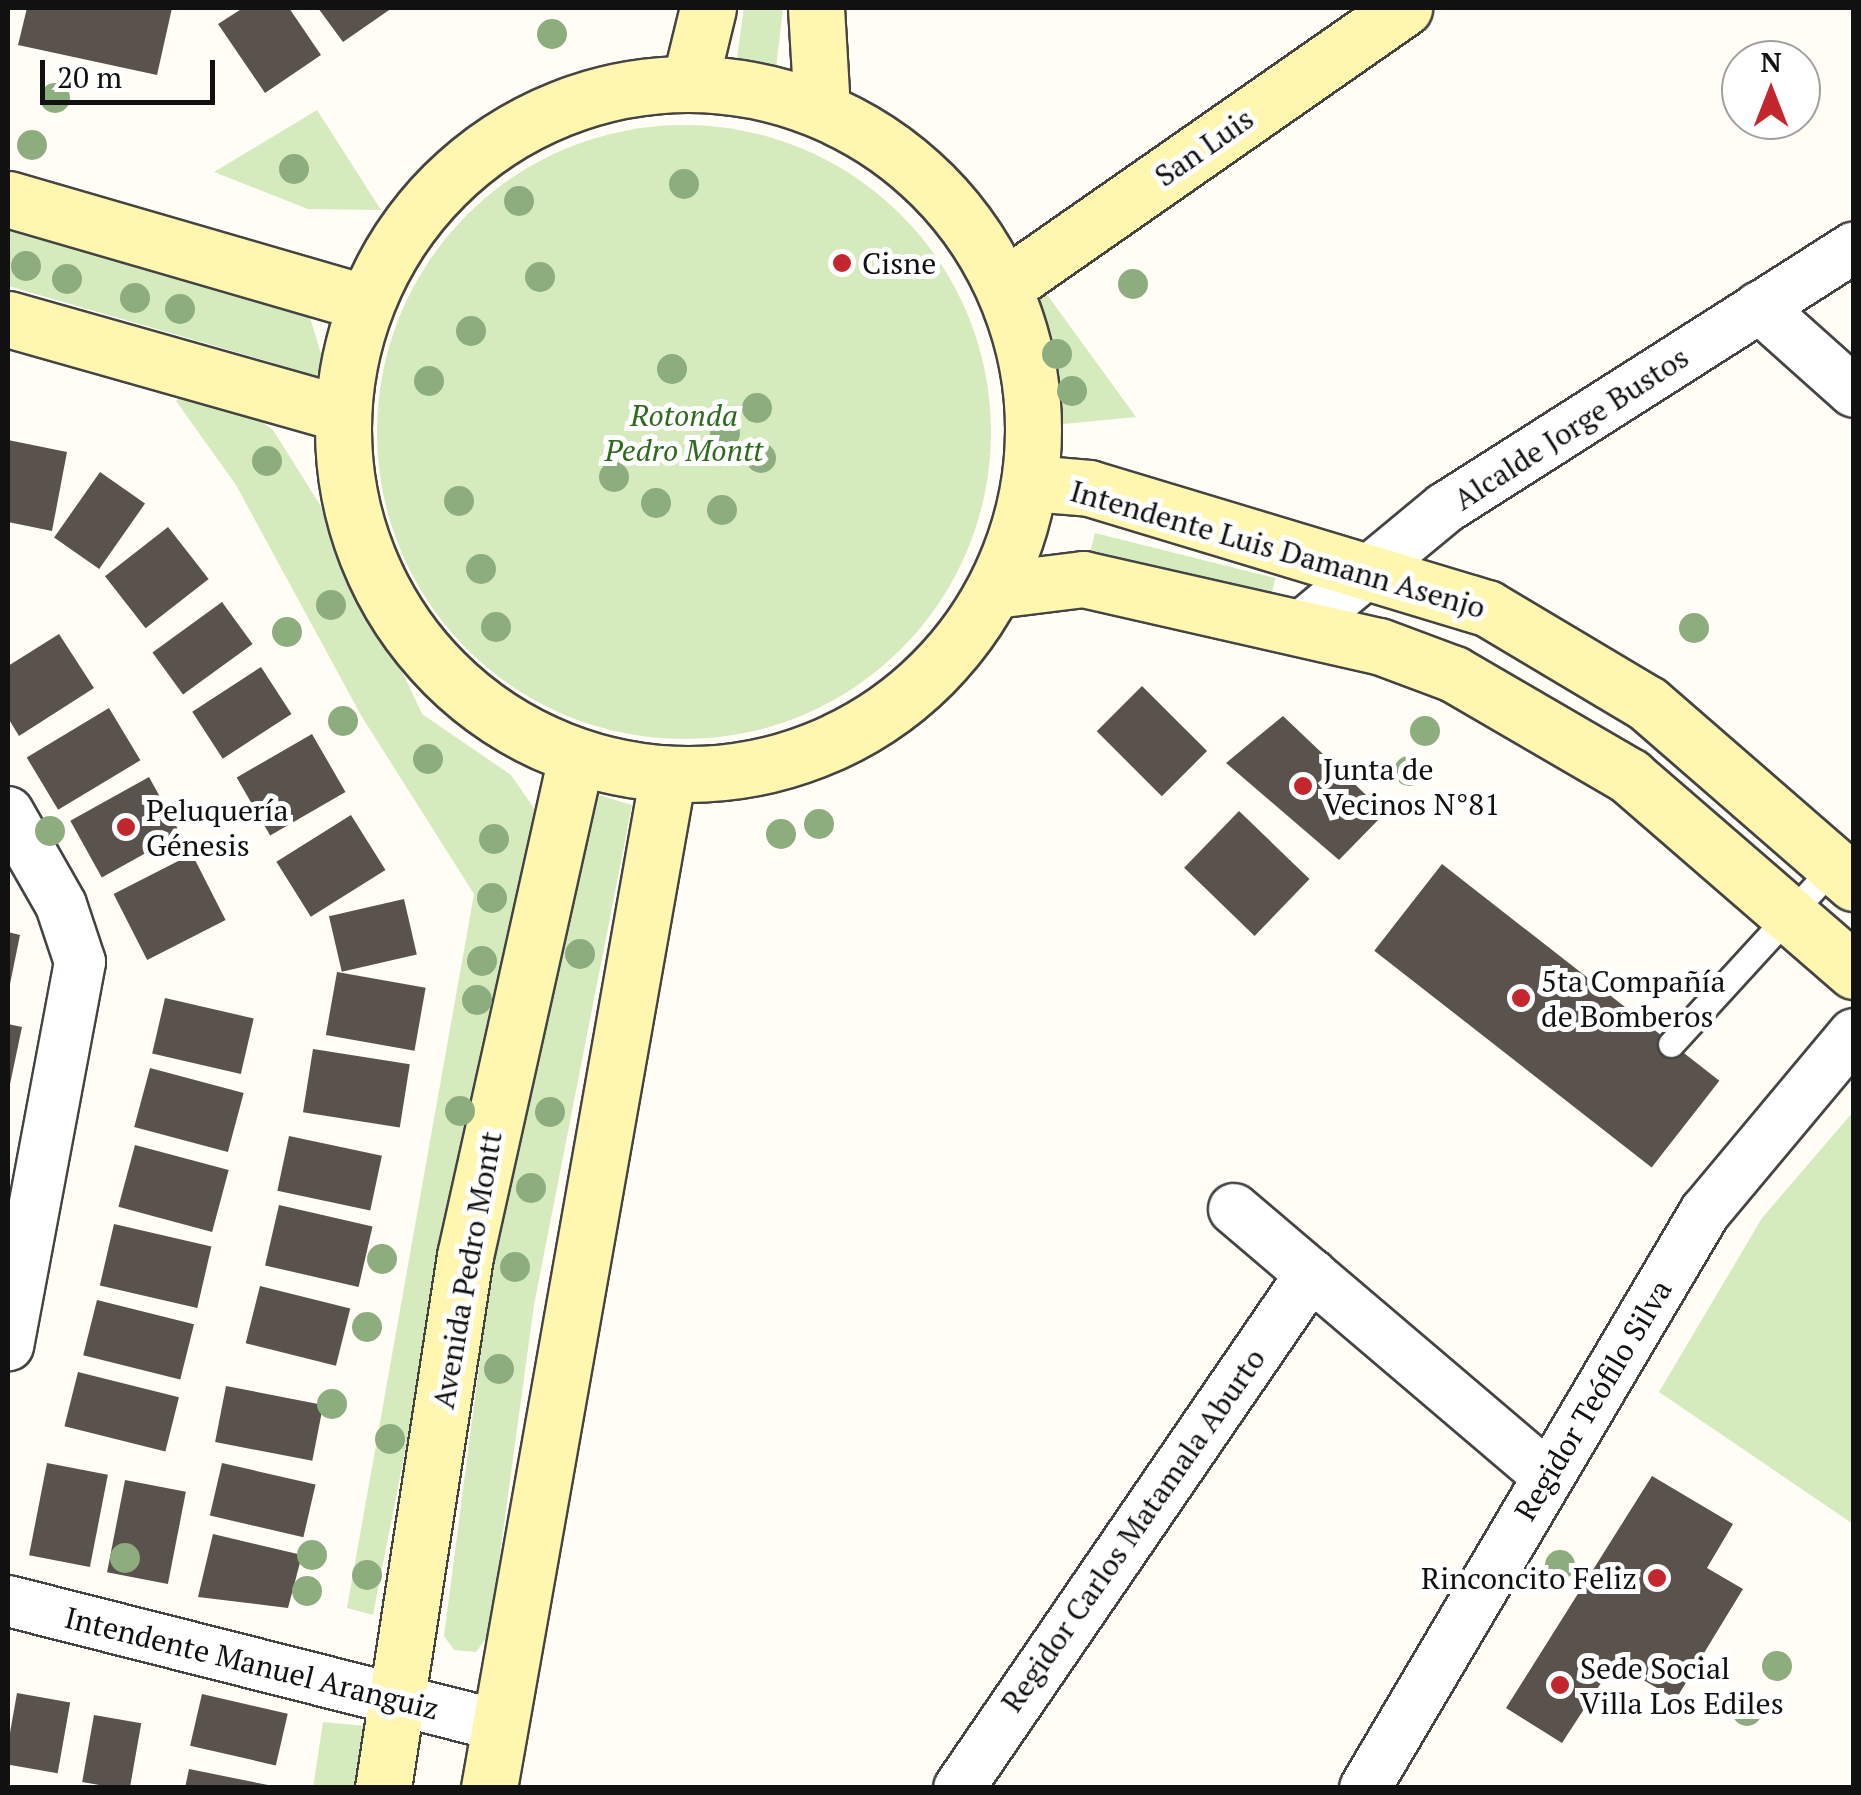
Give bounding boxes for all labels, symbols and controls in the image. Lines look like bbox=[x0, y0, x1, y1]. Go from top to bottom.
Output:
scale bar bbox=[45, 40, 220, 102]
north arrow bbox=[1721, 40, 1821, 140]
text: N bbox=[1760, 43, 1782, 80]
text: 20 m bbox=[57, 57, 122, 97]
street label: San Luis bbox=[1148, 100, 1260, 194]
place label: Cisne bbox=[862, 245, 936, 281]
marker: Cisne bbox=[831, 252, 853, 274]
street label: Alcalde Jorge Bustos bbox=[1447, 339, 1695, 517]
park label: Rotonda Pedro Montt bbox=[605, 397, 763, 468]
street label: Intendente Luis Damann Asenjo bbox=[1066, 472, 1490, 626]
place label: Junta de Vecinos N°81 bbox=[1323, 751, 1500, 822]
marker: Junta de Vecinos N°81 bbox=[1292, 775, 1314, 797]
place label: Peluquería Génesis bbox=[146, 792, 289, 862]
marker: Peluquería Génesis bbox=[115, 816, 137, 838]
place label: 5ta Compañía de Bomberos bbox=[1541, 963, 1726, 1034]
marker: 5ta Compañía de Bomberos bbox=[1510, 987, 1532, 1009]
street label: Avenida Pedro Montt bbox=[425, 1129, 509, 1411]
street label: Regidor Teófilo Silva bbox=[1507, 1273, 1679, 1527]
street label: Regidor Carlos Matamala Aburto bbox=[993, 1341, 1273, 1719]
place label: Rinconcito Feliz bbox=[1421, 1560, 1637, 1596]
marker: Rinconcito Feliz bbox=[1646, 1567, 1668, 1589]
street label: Intendente Manuel Aranguiz bbox=[61, 1599, 443, 1727]
place label: Sede Social Villa Los Ediles bbox=[1580, 1650, 1784, 1720]
marker: Sede Social Villa Los Ediles bbox=[1549, 1674, 1571, 1696]

